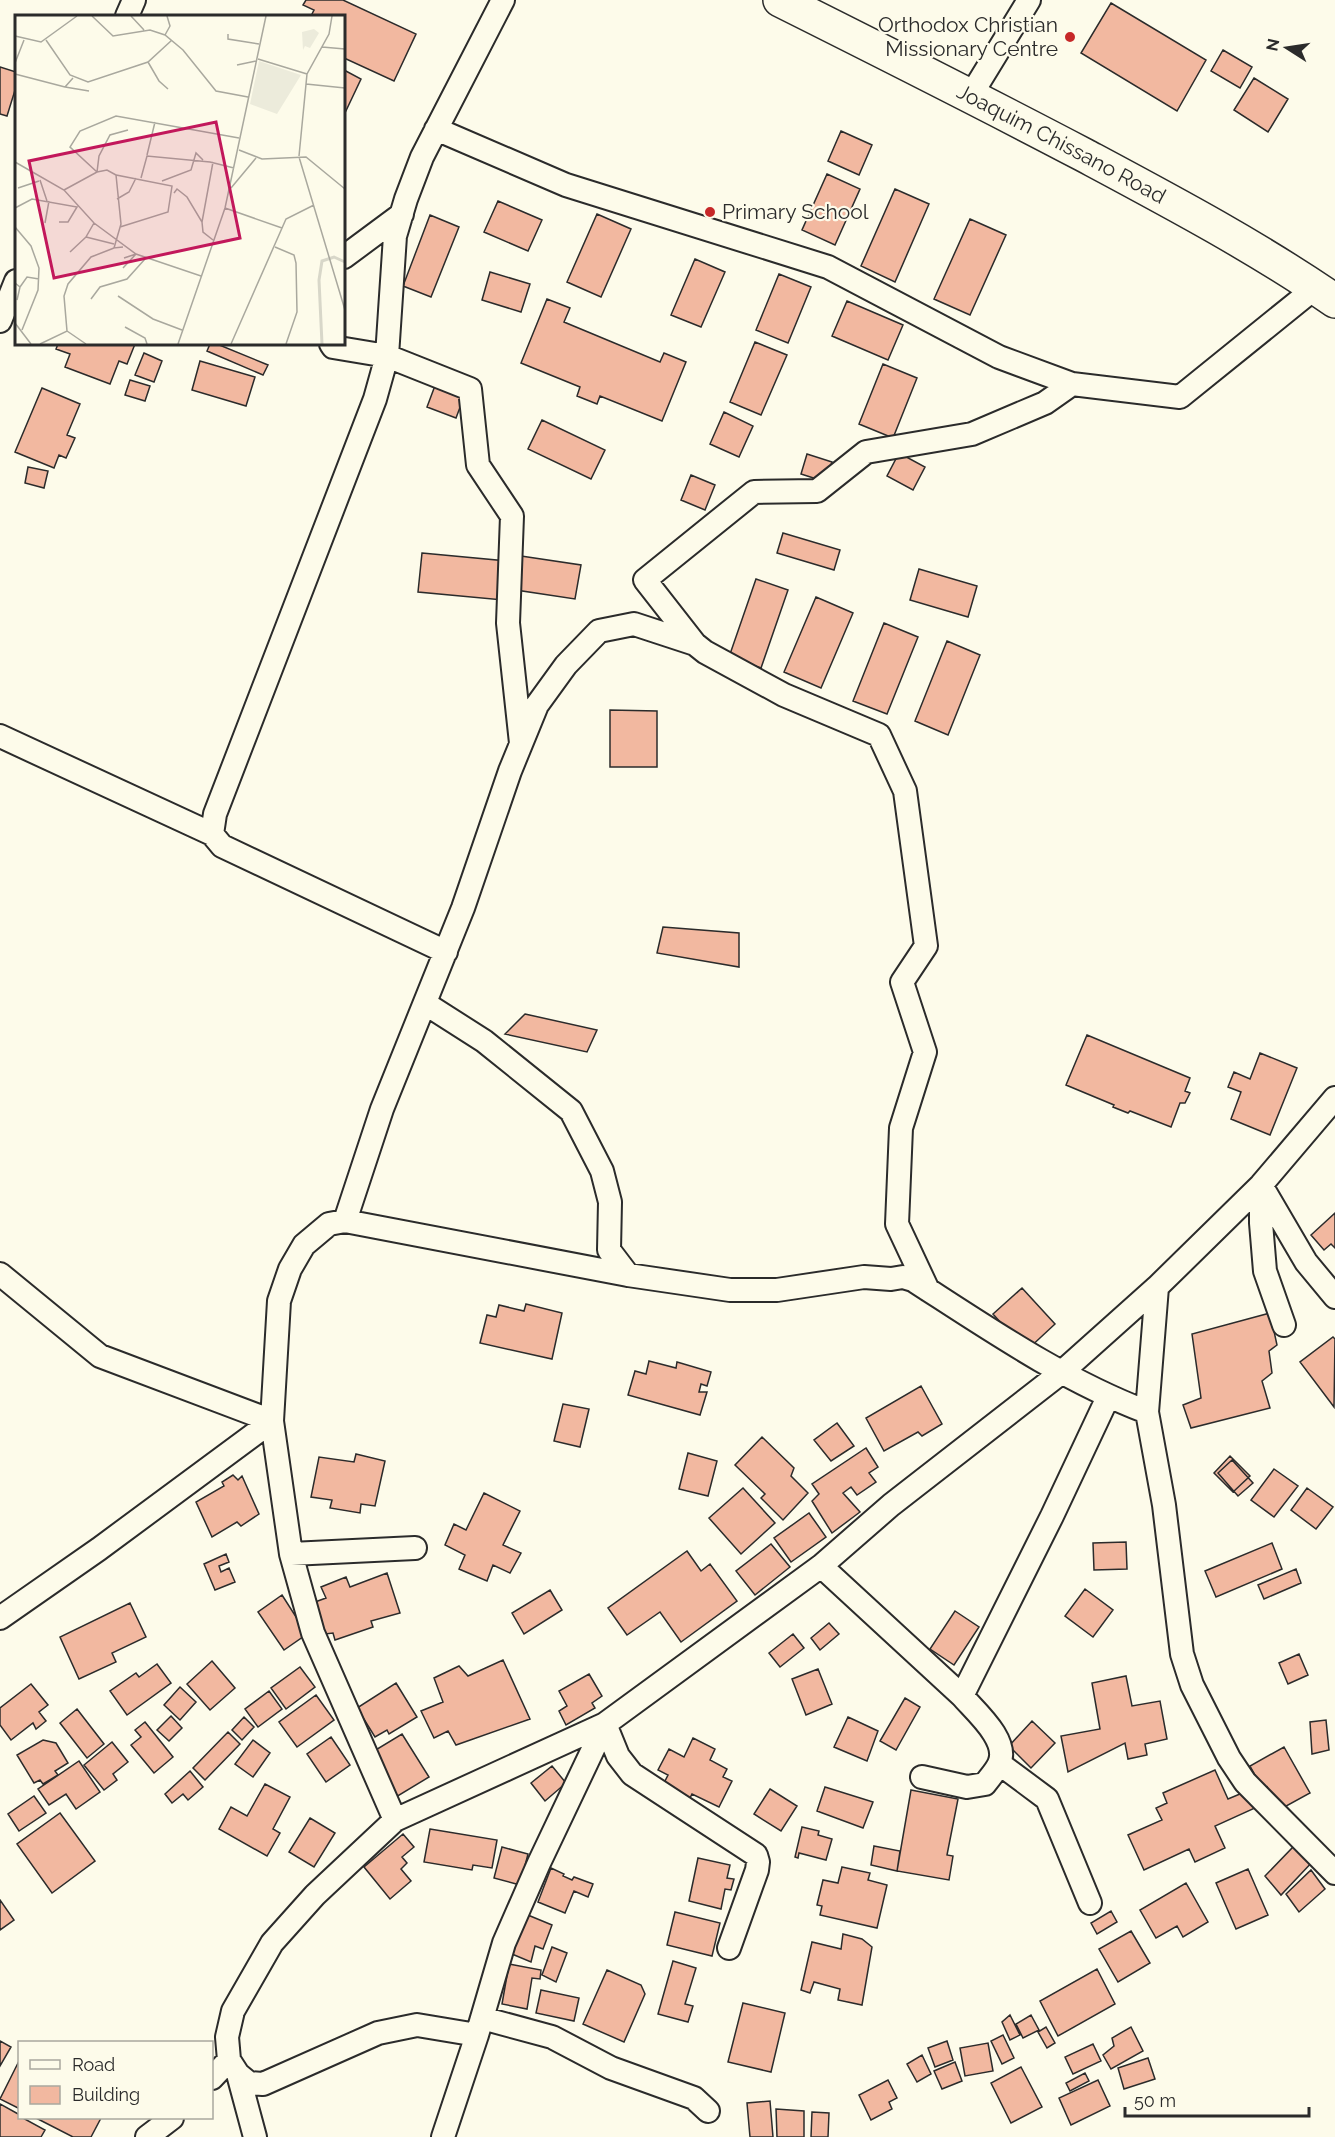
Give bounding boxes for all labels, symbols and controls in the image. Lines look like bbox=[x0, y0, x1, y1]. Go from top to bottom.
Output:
place label: Orthodox Christian Missionary Centre bbox=[878, 12, 1058, 61]
inset map bbox=[15, 15, 345, 345]
north arrow bbox=[1257, 18, 1317, 78]
marker: Orthodox Christian Missionary Centre bbox=[1063, 30, 1077, 44]
text: N bbox=[1262, 37, 1283, 53]
street label: Joaquim Chissano Road bbox=[953, 78, 1170, 209]
place label: Primary School bbox=[722, 199, 869, 224]
marker: Primary School bbox=[703, 205, 717, 219]
legend bbox=[18, 2041, 213, 2119]
text: Road bbox=[72, 2054, 115, 2075]
scale bar bbox=[1125, 2080, 1310, 2118]
text: Building bbox=[72, 2084, 140, 2105]
text: 50 m bbox=[1134, 2090, 1176, 2111]

